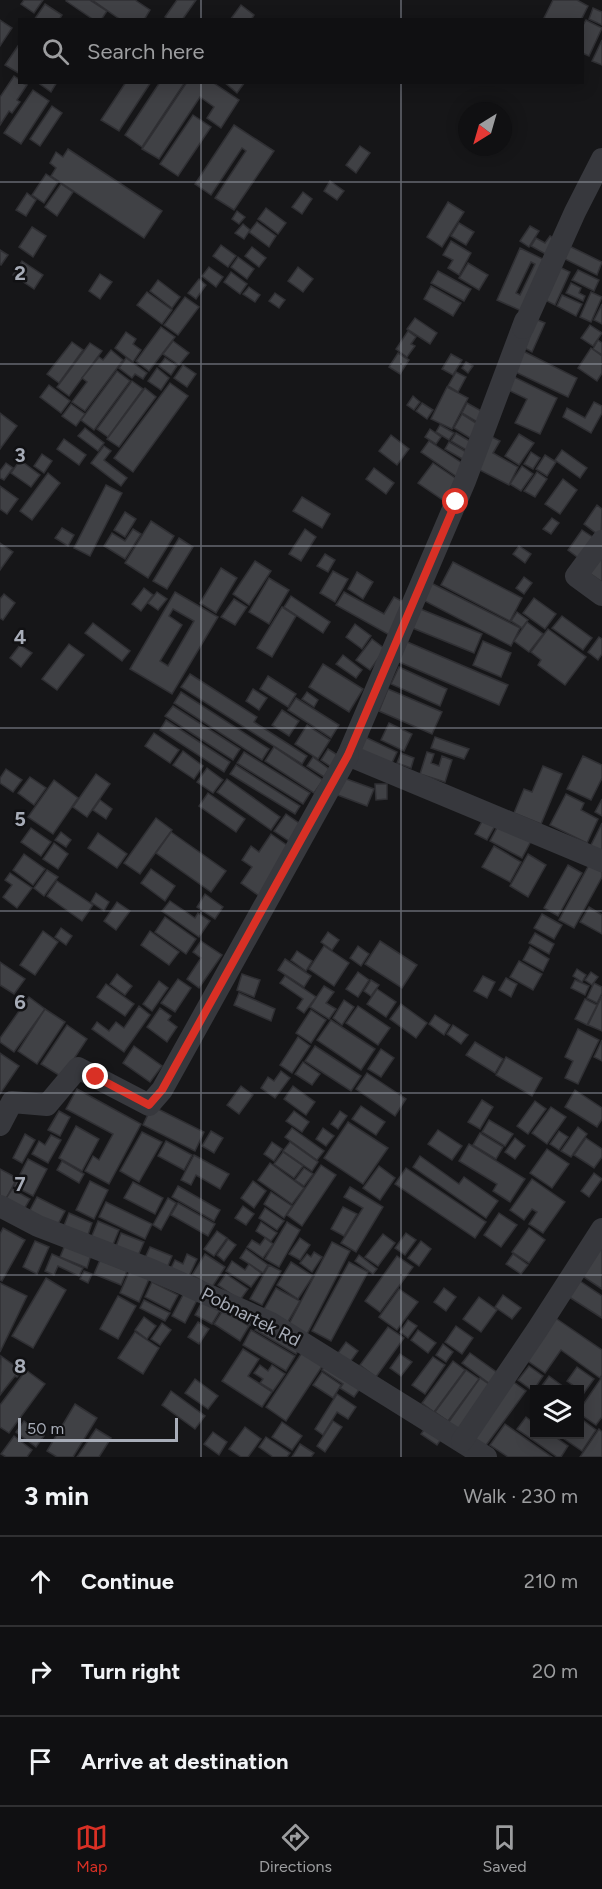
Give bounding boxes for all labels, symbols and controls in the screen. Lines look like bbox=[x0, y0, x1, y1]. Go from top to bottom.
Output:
search box bbox=[18, 18, 584, 84]
icon: search bbox=[39, 35, 72, 68]
text: Search here bbox=[87, 38, 205, 65]
north arrow bbox=[458, 102, 512, 156]
text: 2 bbox=[14, 261, 26, 285]
text: 3 bbox=[14, 443, 26, 467]
route start bbox=[442, 488, 468, 514]
text: 4 bbox=[14, 625, 27, 649]
text: 5 bbox=[14, 807, 26, 831]
text: 6 bbox=[14, 990, 26, 1014]
route end bbox=[82, 1063, 108, 1089]
text: 7 bbox=[14, 1172, 26, 1196]
street label: Pobnartek Rd bbox=[198, 1283, 304, 1351]
text: 8 bbox=[14, 1354, 26, 1378]
map controls bbox=[530, 1385, 584, 1439]
button: layers bbox=[530, 1385, 584, 1439]
scale bar bbox=[18, 1415, 178, 1442]
text: 50 m bbox=[27, 1419, 64, 1438]
text: 3 min bbox=[24, 1480, 89, 1512]
text: Walk · 230 m bbox=[464, 1484, 578, 1508]
icon: ahead bbox=[24, 1565, 57, 1598]
text: Continue bbox=[81, 1568, 174, 1595]
text: 210 m bbox=[524, 1569, 578, 1593]
icon: right bbox=[24, 1655, 57, 1688]
text: Turn right bbox=[81, 1658, 180, 1685]
text: 20 m bbox=[532, 1659, 578, 1683]
icon: arrive bbox=[24, 1745, 57, 1778]
text: Arrive at destination bbox=[81, 1748, 289, 1775]
tab: Map bbox=[75, 1821, 108, 1876]
tab: Directions bbox=[259, 1821, 332, 1876]
tab: Saved bbox=[483, 1821, 527, 1876]

